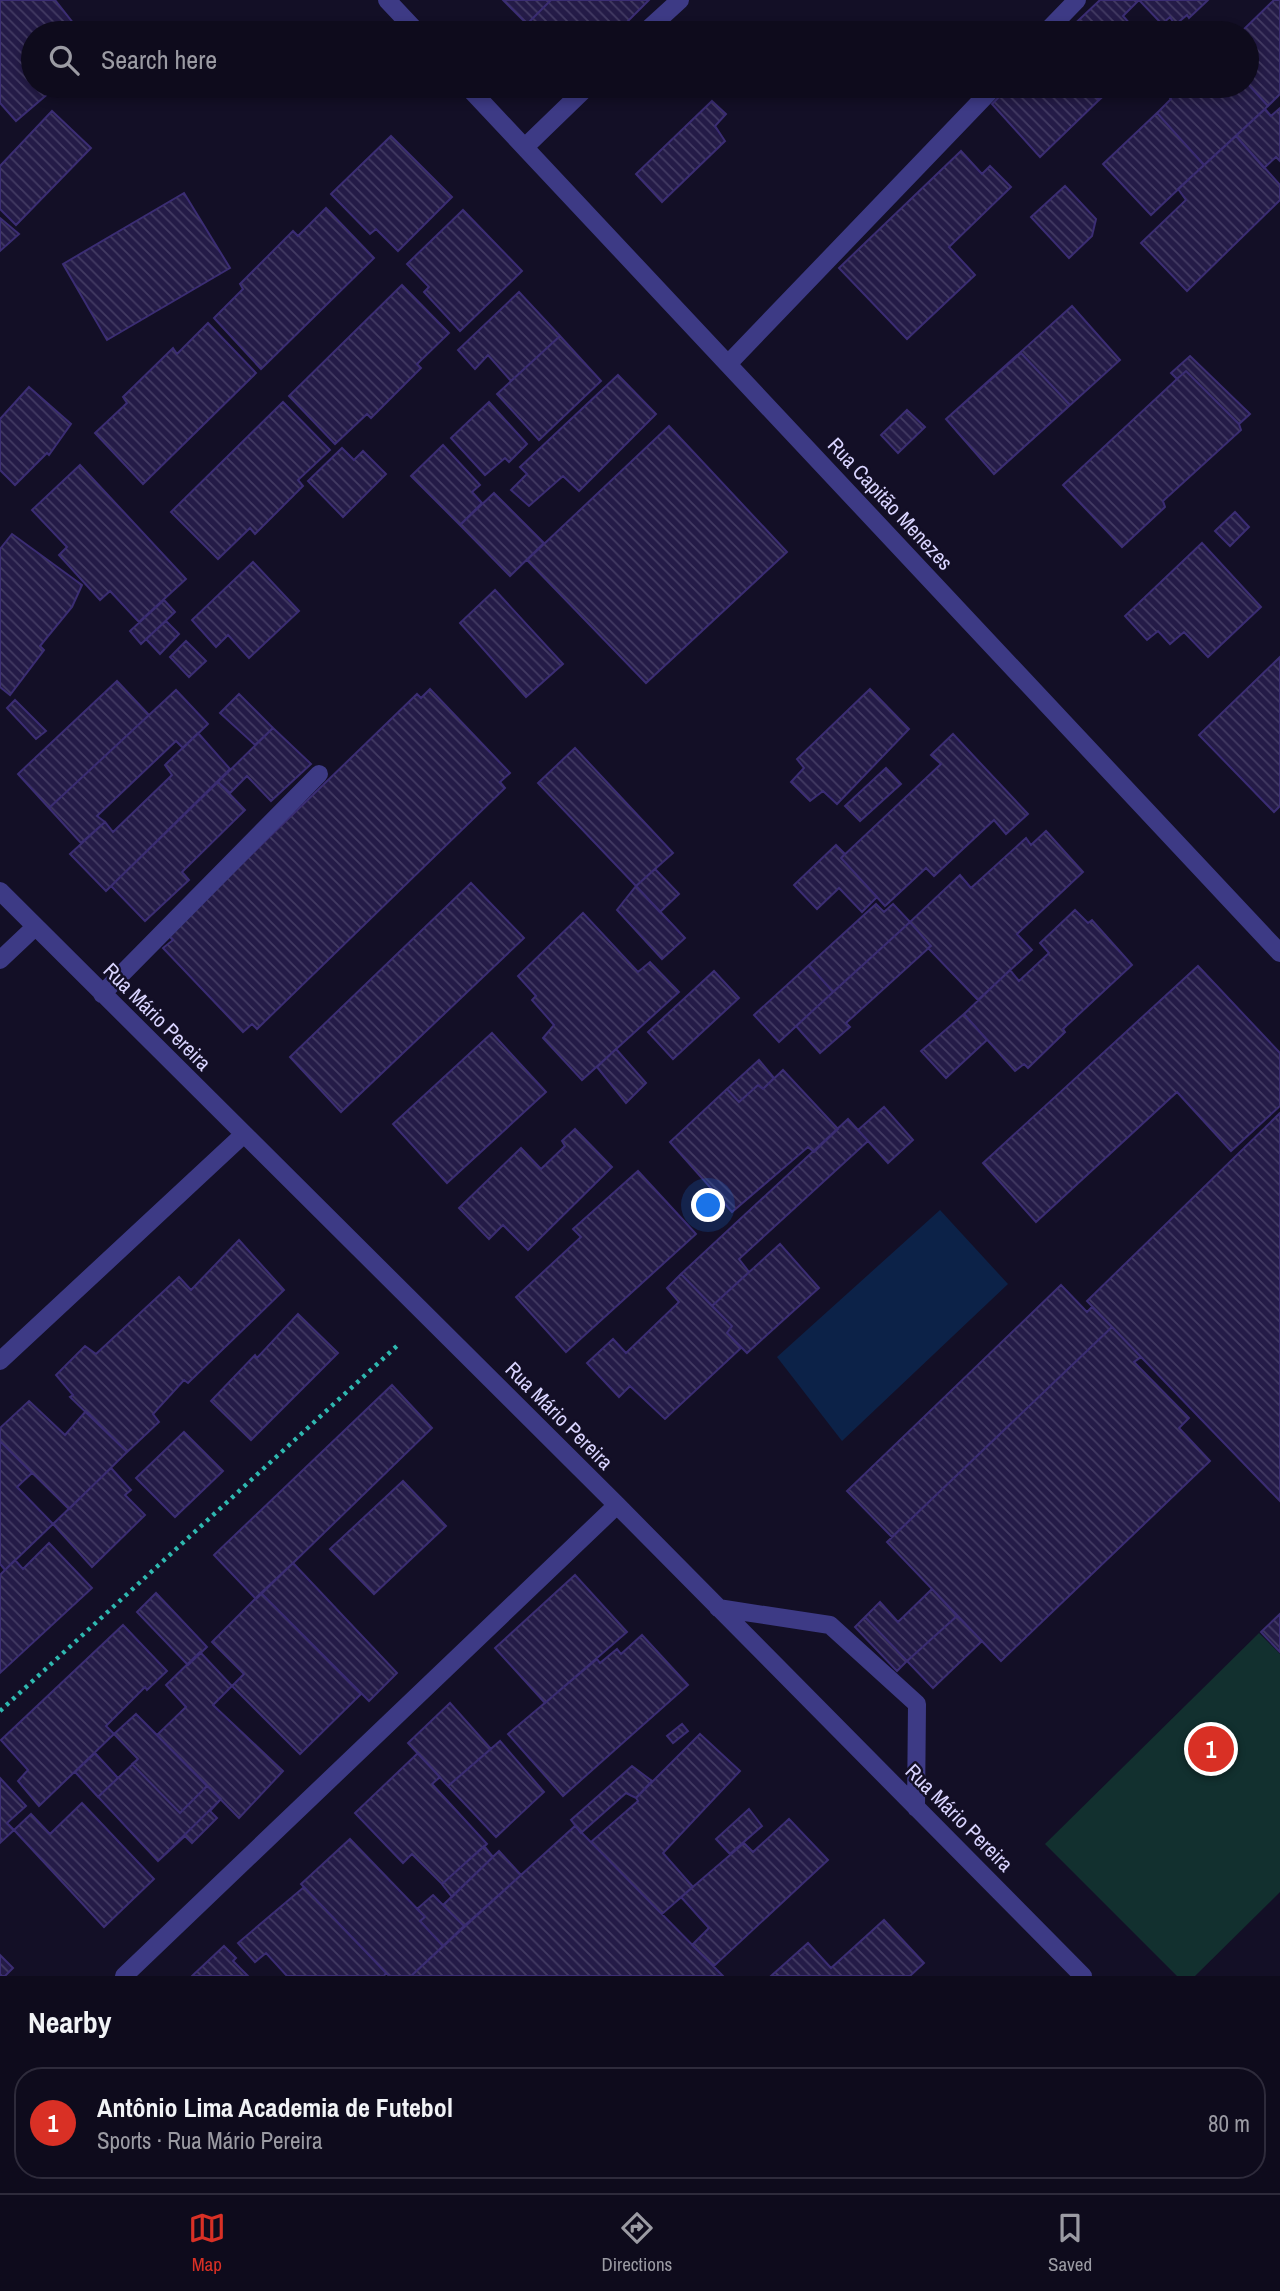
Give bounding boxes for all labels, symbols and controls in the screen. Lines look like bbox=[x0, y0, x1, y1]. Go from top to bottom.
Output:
search box bbox=[21, 21, 1259, 98]
icon: search bbox=[45, 41, 83, 79]
text: Search here bbox=[101, 42, 217, 77]
street label: Rua Capitão Menezes bbox=[821, 431, 959, 576]
street label: Rua Mário Pereira bbox=[97, 956, 218, 1077]
your location bbox=[691, 1188, 725, 1222]
street label: Rua Mário Pereira bbox=[499, 1355, 620, 1476]
pin: 1 bbox=[1188, 1723, 1234, 1775]
street label: Rua Mário Pereira bbox=[899, 1757, 1020, 1878]
text: Nearby bbox=[28, 2002, 111, 2042]
text: Antônio Lima Academia de Futebol bbox=[97, 2090, 453, 2125]
text: 1 bbox=[48, 2108, 58, 2139]
text: 80 m bbox=[1208, 2108, 1250, 2139]
text: Sports · Rua Mário Pereira bbox=[97, 2125, 322, 2156]
tab: Map bbox=[188, 2209, 226, 2277]
tab: Directions bbox=[601, 2209, 672, 2277]
tab: Saved bbox=[1048, 2209, 1092, 2277]

